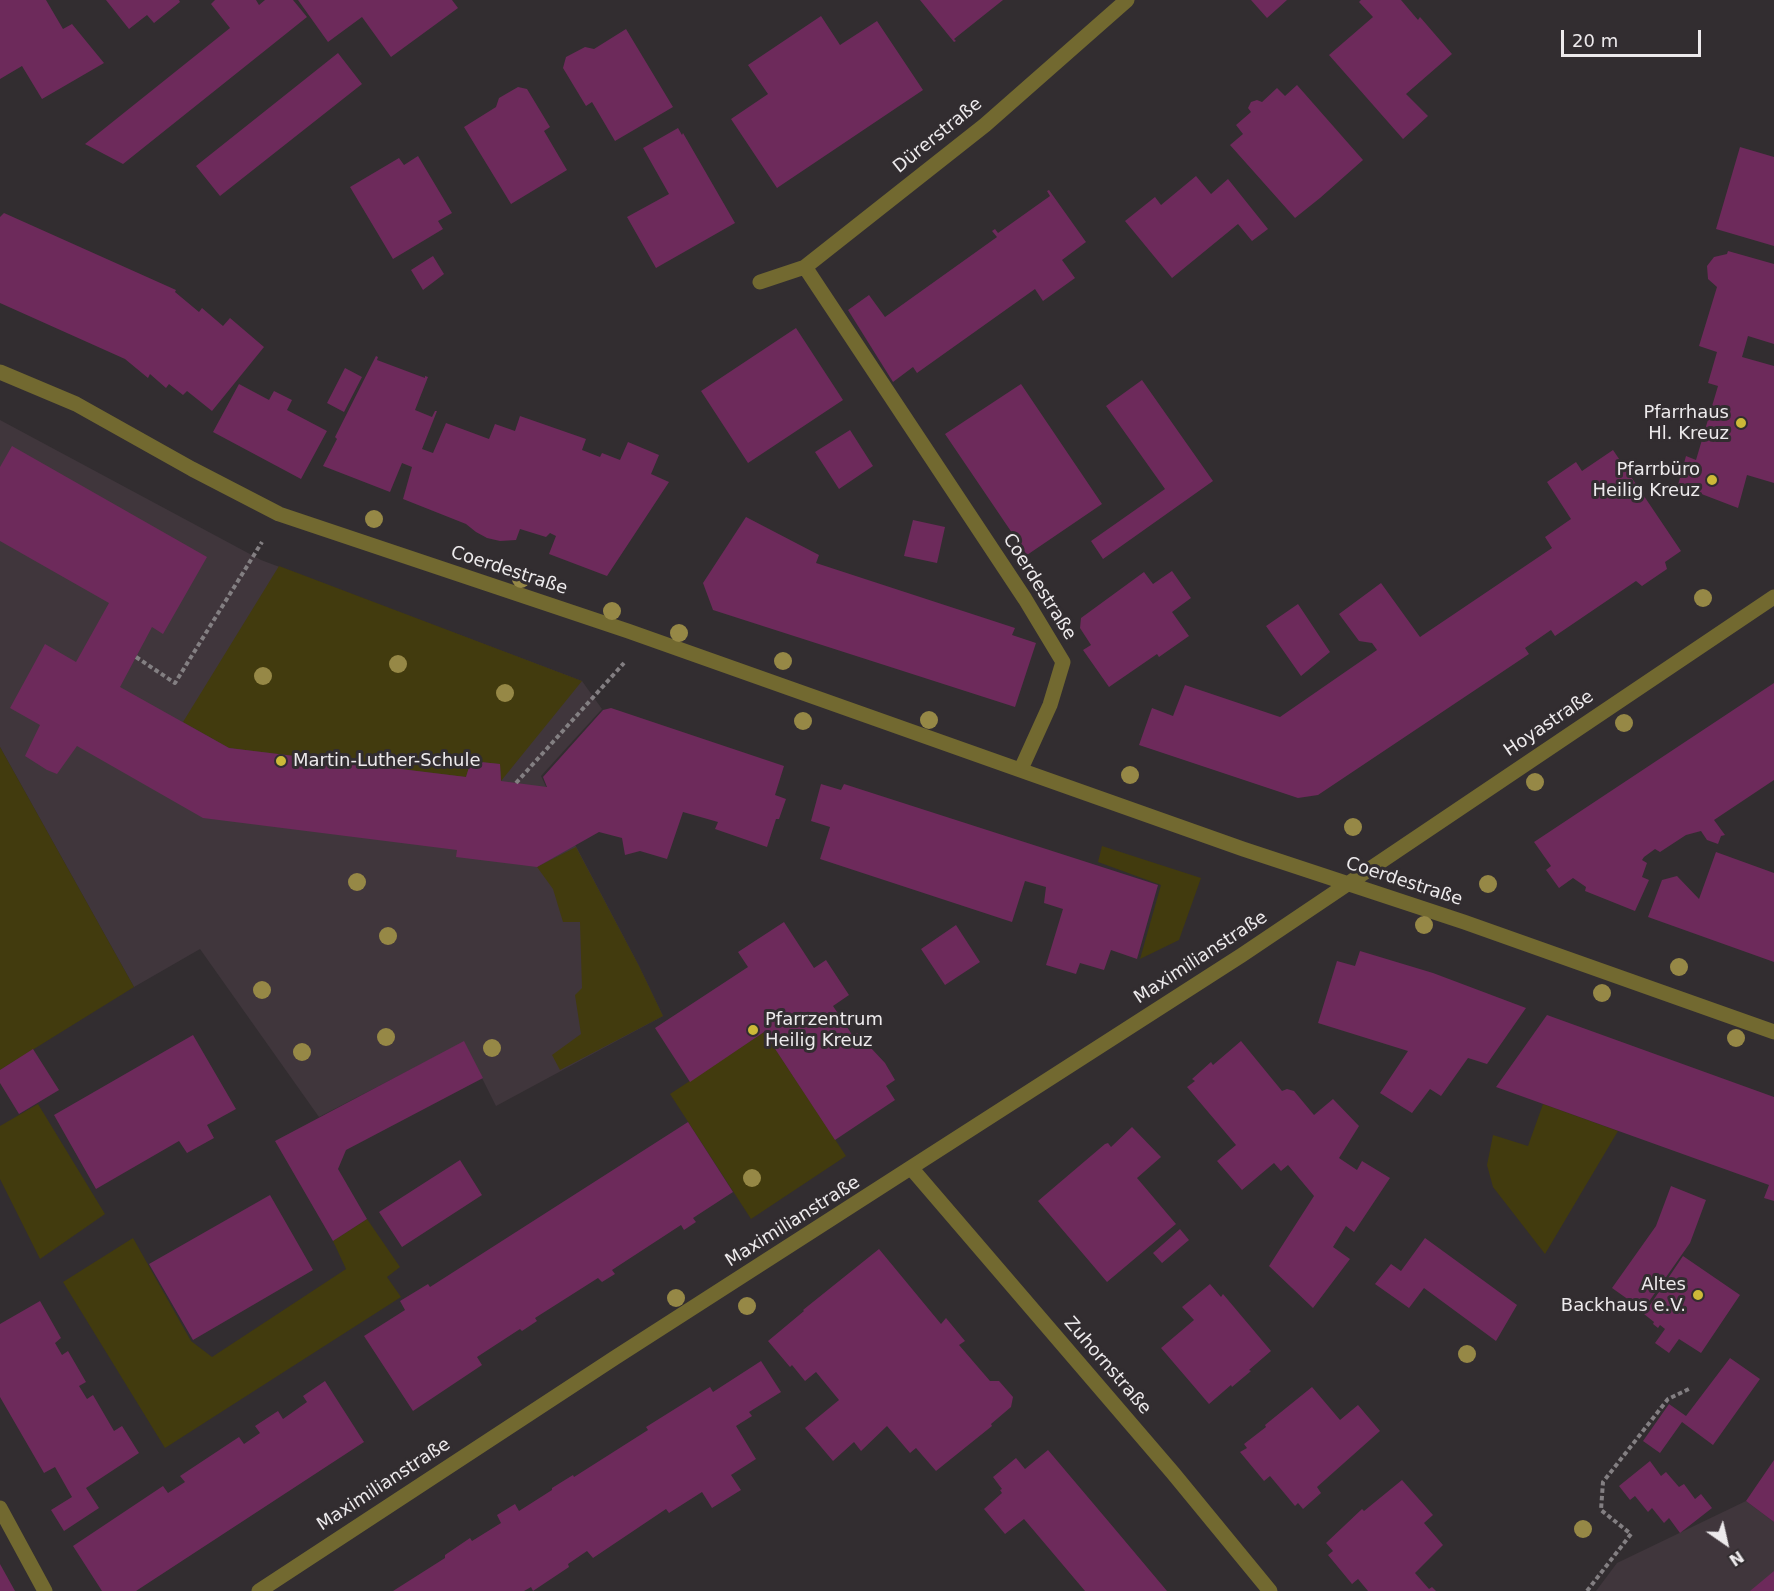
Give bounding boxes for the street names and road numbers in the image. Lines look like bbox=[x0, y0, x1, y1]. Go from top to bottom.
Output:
street label: Dürerstraße bbox=[889, 94, 987, 178]
street label: Coerdestraße bbox=[998, 530, 1080, 644]
street label: Coerdestraße bbox=[448, 542, 570, 600]
street label: Hoyastraße bbox=[1500, 686, 1598, 762]
street label: Coerdestraße bbox=[1343, 853, 1465, 911]
street label: Maximilianstraße bbox=[1130, 907, 1272, 1009]
street label: Maximilianstraße bbox=[722, 1172, 864, 1272]
street label: Zuhornstraße bbox=[1059, 1313, 1155, 1419]
street label: Maximilianstraße bbox=[313, 1434, 455, 1536]

